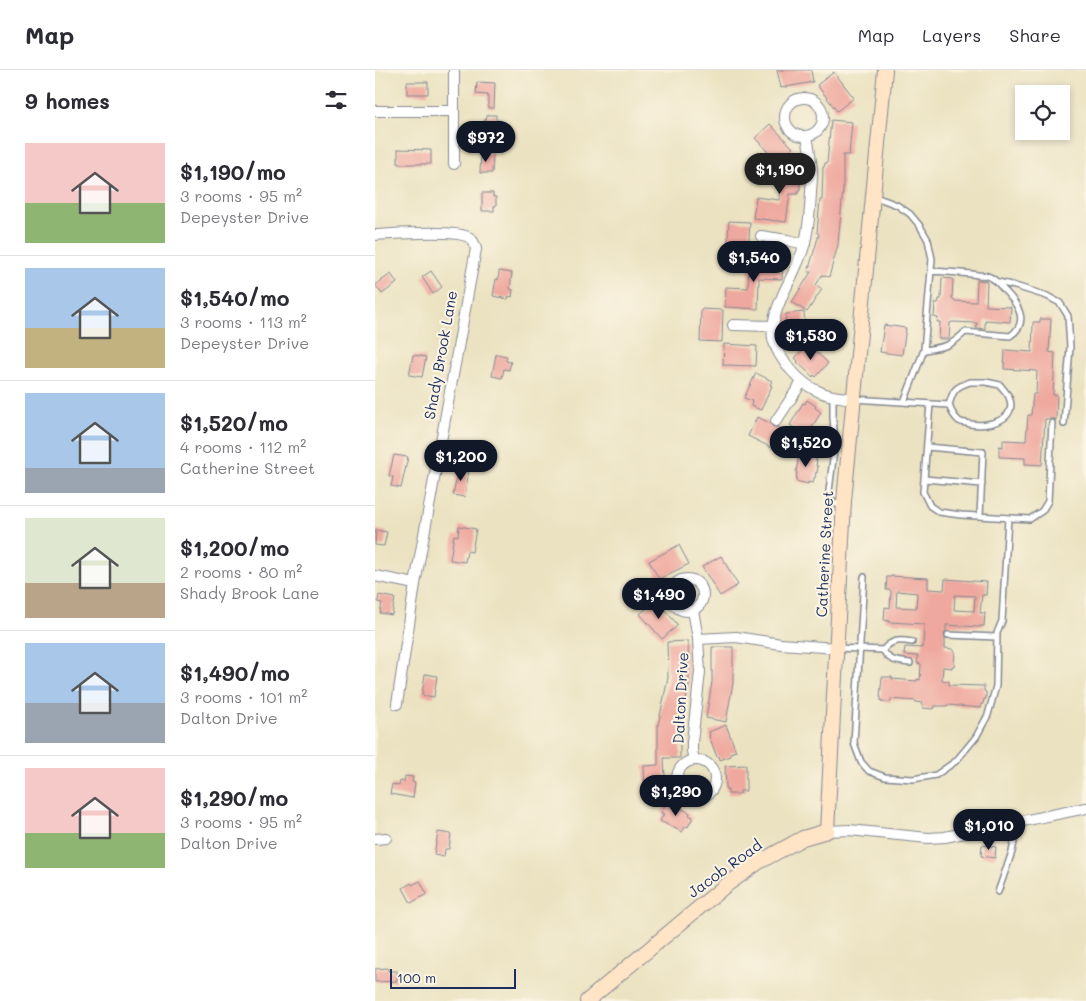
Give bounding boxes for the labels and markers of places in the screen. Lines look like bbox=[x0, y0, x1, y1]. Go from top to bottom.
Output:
pin: $972 bbox=[456, 121, 516, 163]
pin: $1,190 bbox=[739, 152, 821, 195]
pin: $1,540 bbox=[713, 240, 795, 283]
pin: $1,530 bbox=[770, 318, 852, 361]
pin: $1,520 bbox=[765, 426, 847, 468]
pin: $1,200 bbox=[420, 440, 502, 482]
pin: $1,490 bbox=[618, 578, 700, 620]
pin: $1,290 bbox=[635, 774, 717, 817]
pin: $1,010 bbox=[948, 808, 1030, 851]

